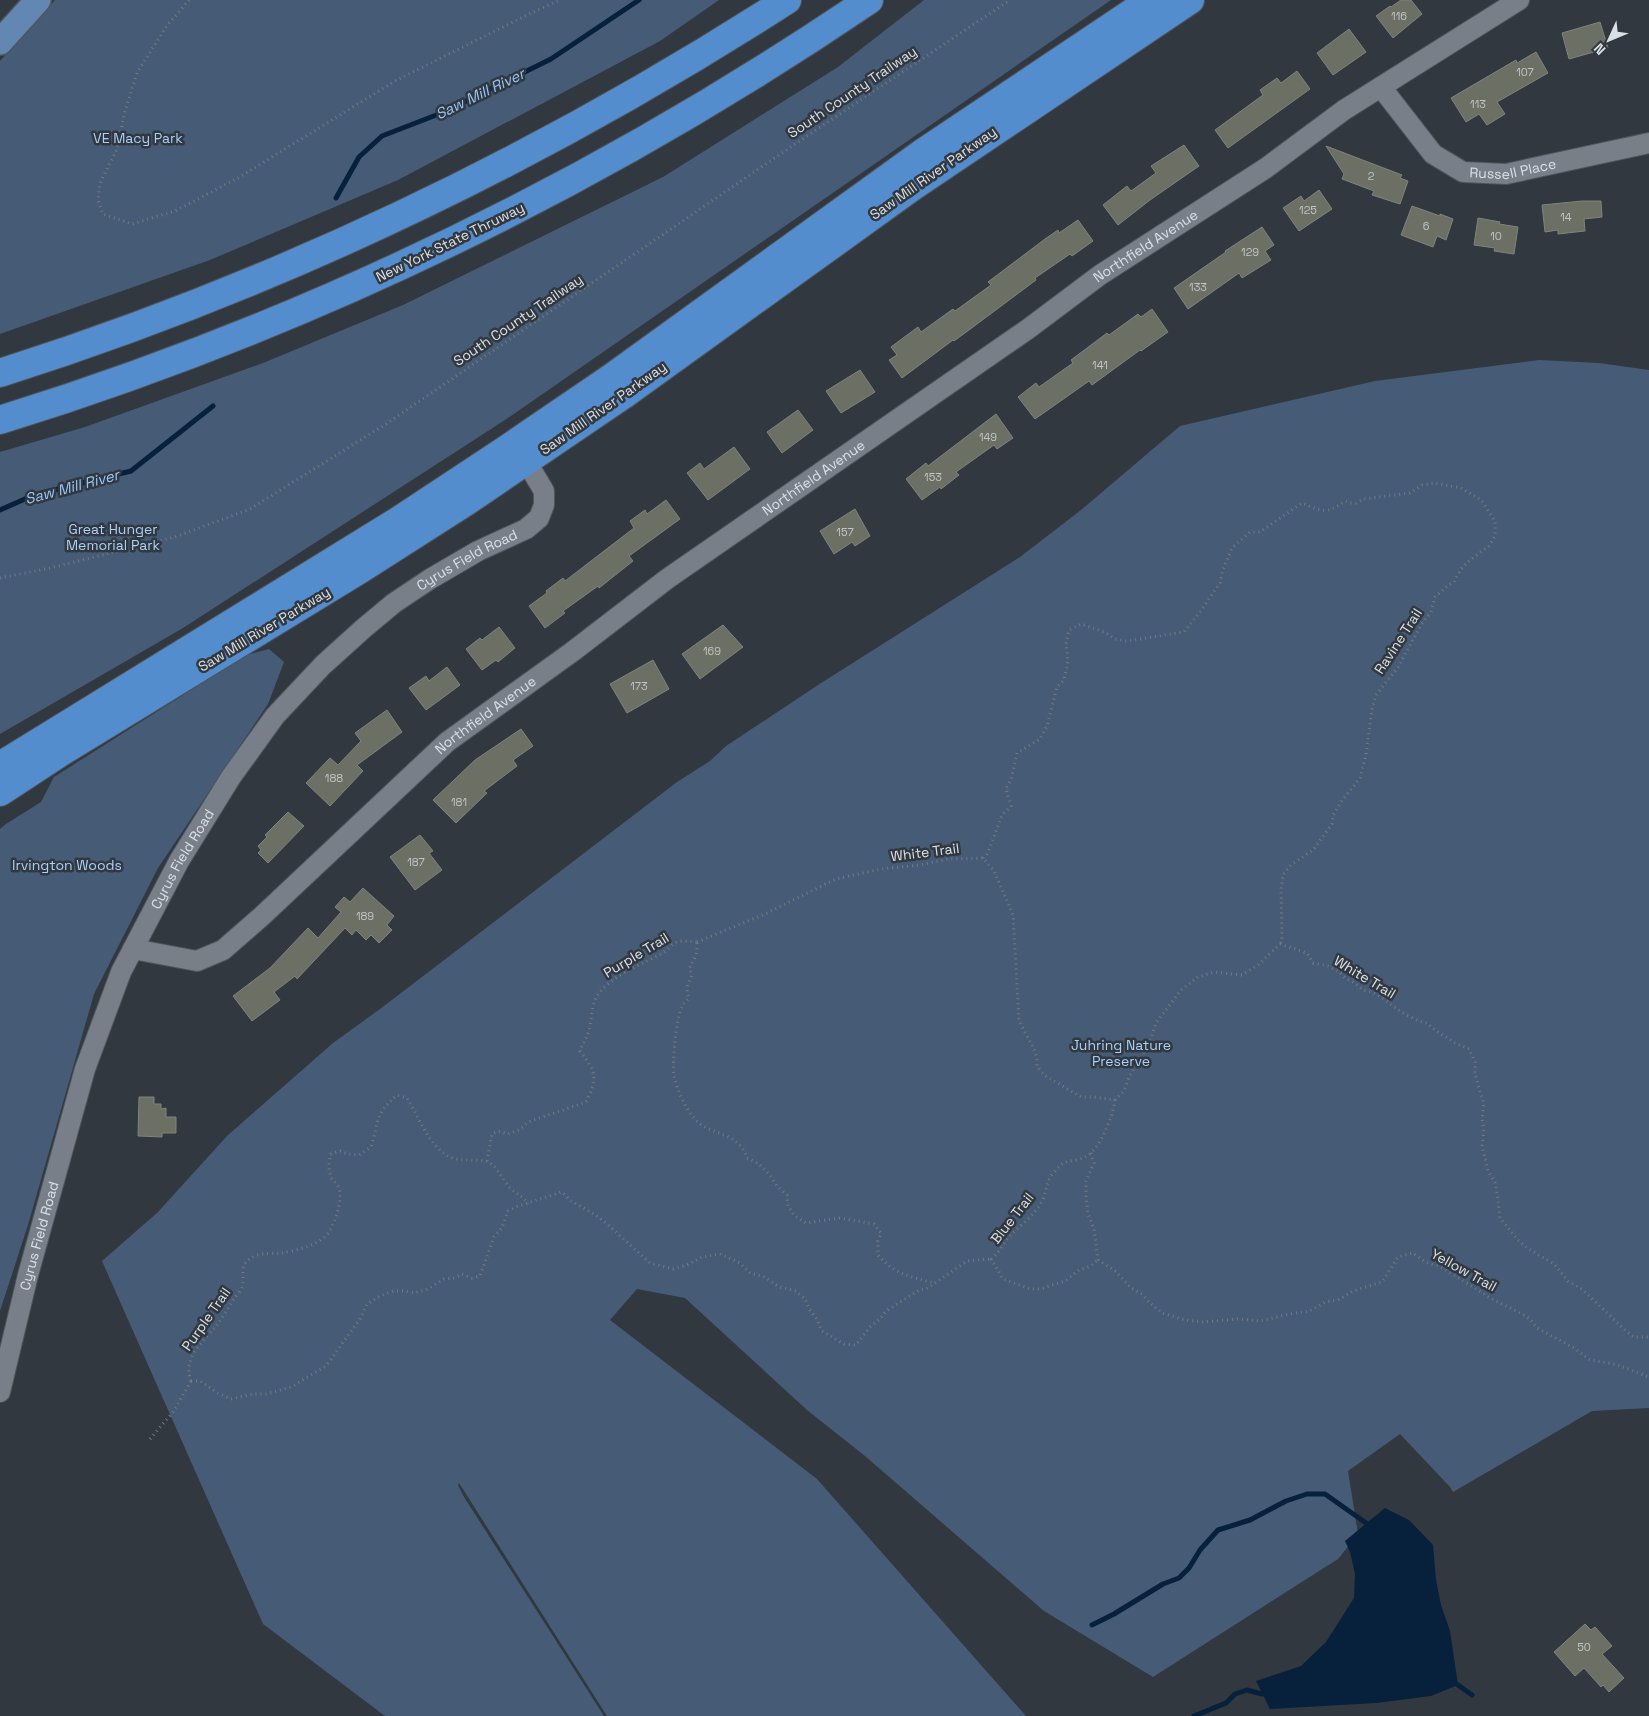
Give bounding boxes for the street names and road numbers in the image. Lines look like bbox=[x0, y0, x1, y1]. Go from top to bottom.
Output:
street label: South County Trailway bbox=[784, 42, 920, 142]
street label: Saw Mill River Parkway bbox=[866, 122, 1000, 224]
street label: Russell Place bbox=[1469, 154, 1558, 183]
street label: New York State Thruway bbox=[373, 198, 527, 286]
street label: Northfield Avenue bbox=[1089, 205, 1201, 286]
street label: South County Trailway bbox=[450, 270, 586, 370]
street label: Saw Mill River Parkway bbox=[536, 357, 670, 459]
street label: Northfield Avenue bbox=[759, 436, 868, 519]
street label: Cyrus Field Road bbox=[413, 525, 520, 595]
street label: Saw Mill River Parkway bbox=[195, 582, 333, 676]
street label: Ravine Trail bbox=[1370, 605, 1426, 677]
street label: Northfield Avenue bbox=[431, 672, 539, 758]
street label: Cyrus Field Road bbox=[147, 806, 218, 912]
street label: White Trail bbox=[890, 839, 960, 865]
street label: Purple Trail bbox=[600, 928, 672, 982]
street label: White Trail bbox=[1331, 951, 1399, 1003]
street label: Cyrus Field Road bbox=[16, 1179, 62, 1292]
street label: Blue Trail bbox=[986, 1189, 1038, 1247]
street label: Yellow Trail bbox=[1428, 1245, 1500, 1295]
street label: Purple Trail bbox=[178, 1284, 234, 1354]

